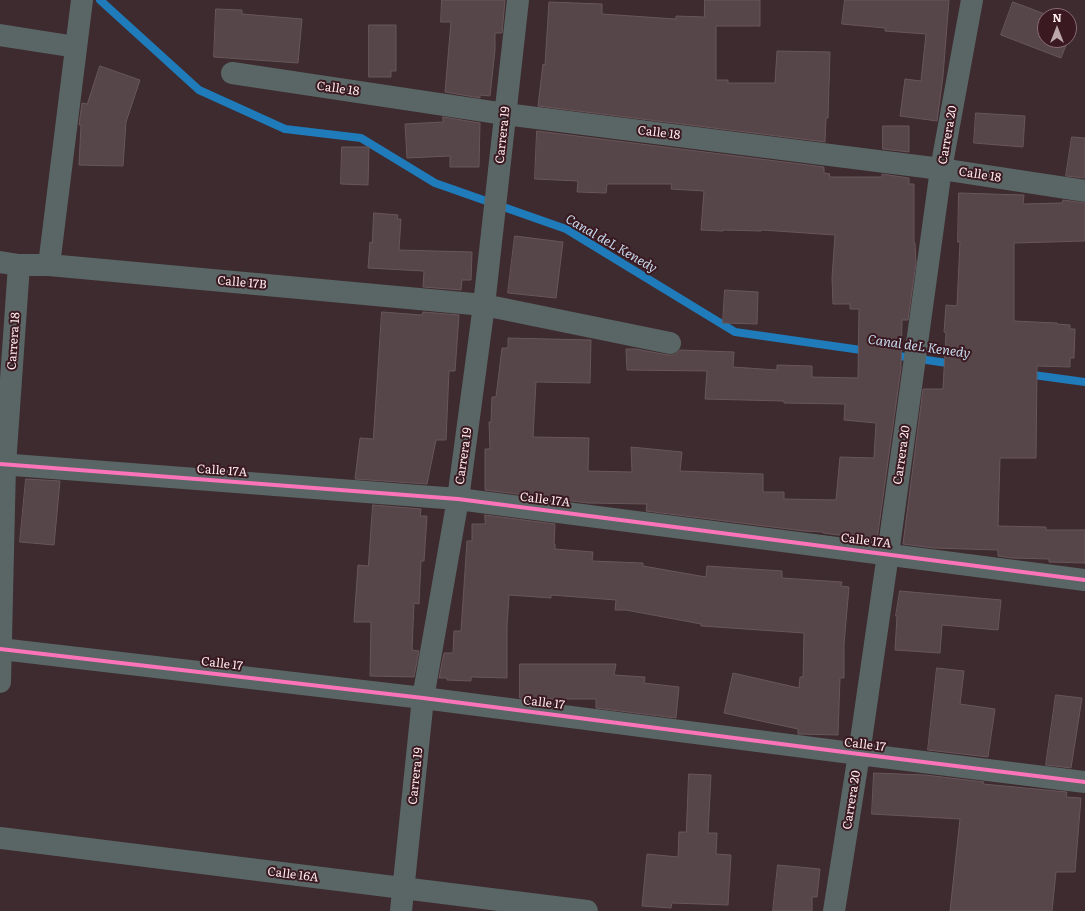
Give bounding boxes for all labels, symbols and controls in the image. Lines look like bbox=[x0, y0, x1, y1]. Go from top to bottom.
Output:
north arrow bbox=[1037, 8, 1077, 48]
text: N bbox=[1052, 9, 1062, 25]
street label: Calle 18 bbox=[316, 79, 360, 99]
street label: Carrera 20 bbox=[936, 104, 960, 166]
street label: Carrera 19 bbox=[493, 106, 513, 164]
street label: Calle 18 bbox=[637, 123, 681, 143]
street label: Calle 18 bbox=[958, 165, 1002, 185]
water label: Canal deL Kenedy bbox=[562, 211, 660, 277]
street label: Calle 17B bbox=[217, 274, 267, 292]
street label: Carrera 18 bbox=[5, 312, 23, 370]
water label: Canal deL Kenedy bbox=[867, 332, 971, 362]
street label: Carrera 20 bbox=[891, 425, 913, 485]
street label: Carrera 19 bbox=[453, 426, 475, 486]
street label: Calle 17A bbox=[196, 462, 248, 480]
street label: Calle 17A bbox=[519, 490, 571, 510]
street label: Calle 17A bbox=[840, 531, 892, 551]
street label: Calle 17 bbox=[200, 654, 244, 674]
street label: Calle 17 bbox=[522, 693, 566, 713]
street label: Calle 17 bbox=[843, 735, 887, 755]
street label: Carrera 19 bbox=[406, 747, 426, 805]
street label: Carrera 20 bbox=[840, 769, 864, 831]
street label: Calle 16A bbox=[267, 865, 319, 885]

